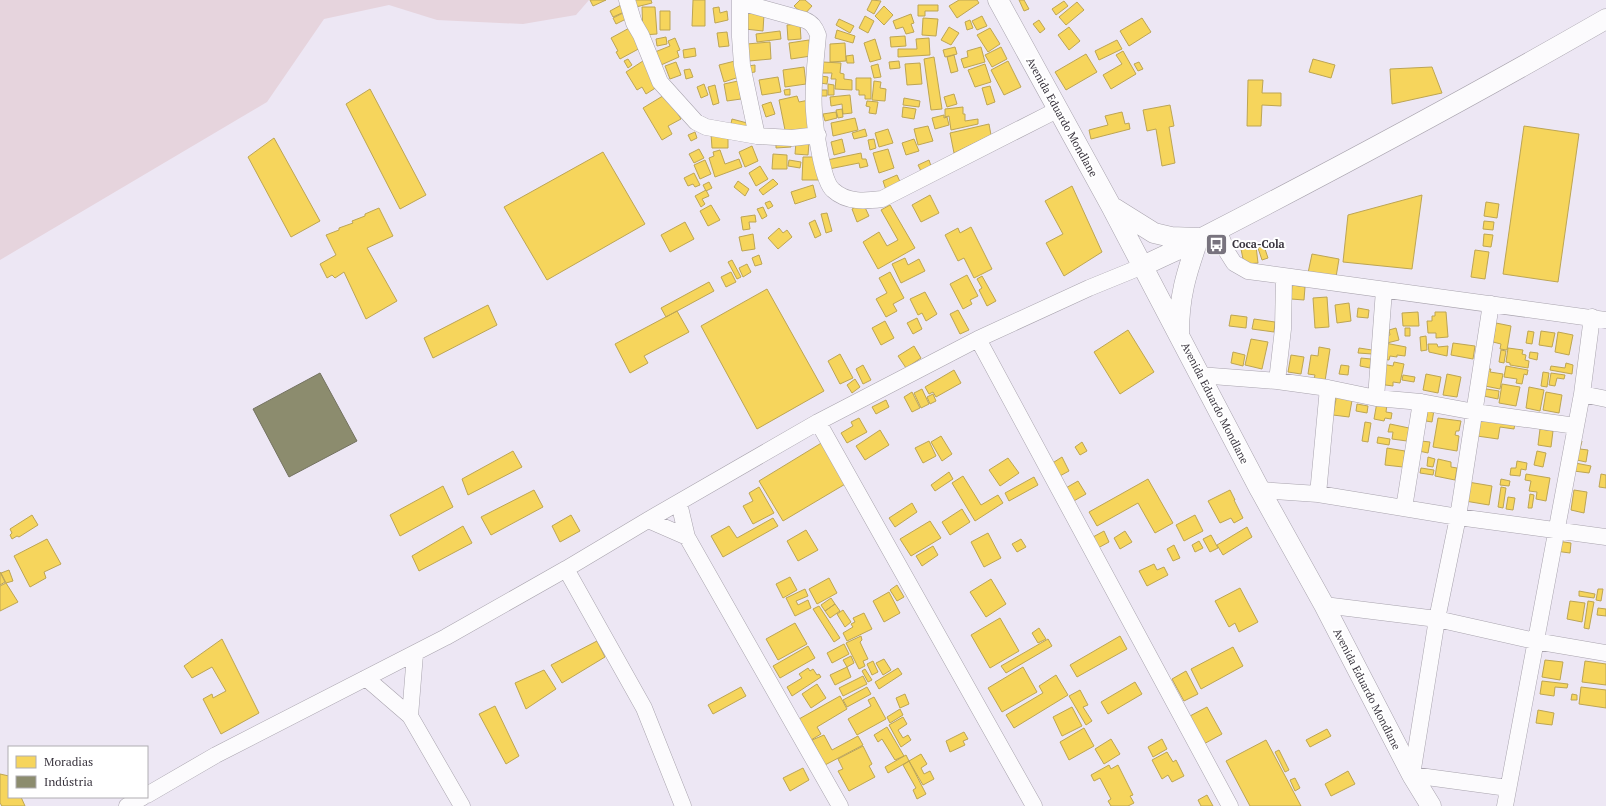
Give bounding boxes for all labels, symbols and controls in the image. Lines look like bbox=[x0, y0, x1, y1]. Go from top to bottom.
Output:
street label: Avenida Eduardo Mondlane bbox=[1023, 55, 1101, 180]
bus stop icon: Coca-Cola bbox=[1204, 231, 1230, 257]
place label: Coca-Cola bbox=[1232, 237, 1285, 251]
street label: Avenida Eduardo Mondlane bbox=[1178, 340, 1252, 466]
street label: Avenida Eduardo Mondlane bbox=[1330, 626, 1404, 752]
legend bbox=[8, 746, 148, 798]
text: Moradias bbox=[44, 754, 93, 769]
text: Indústria bbox=[44, 774, 93, 789]

